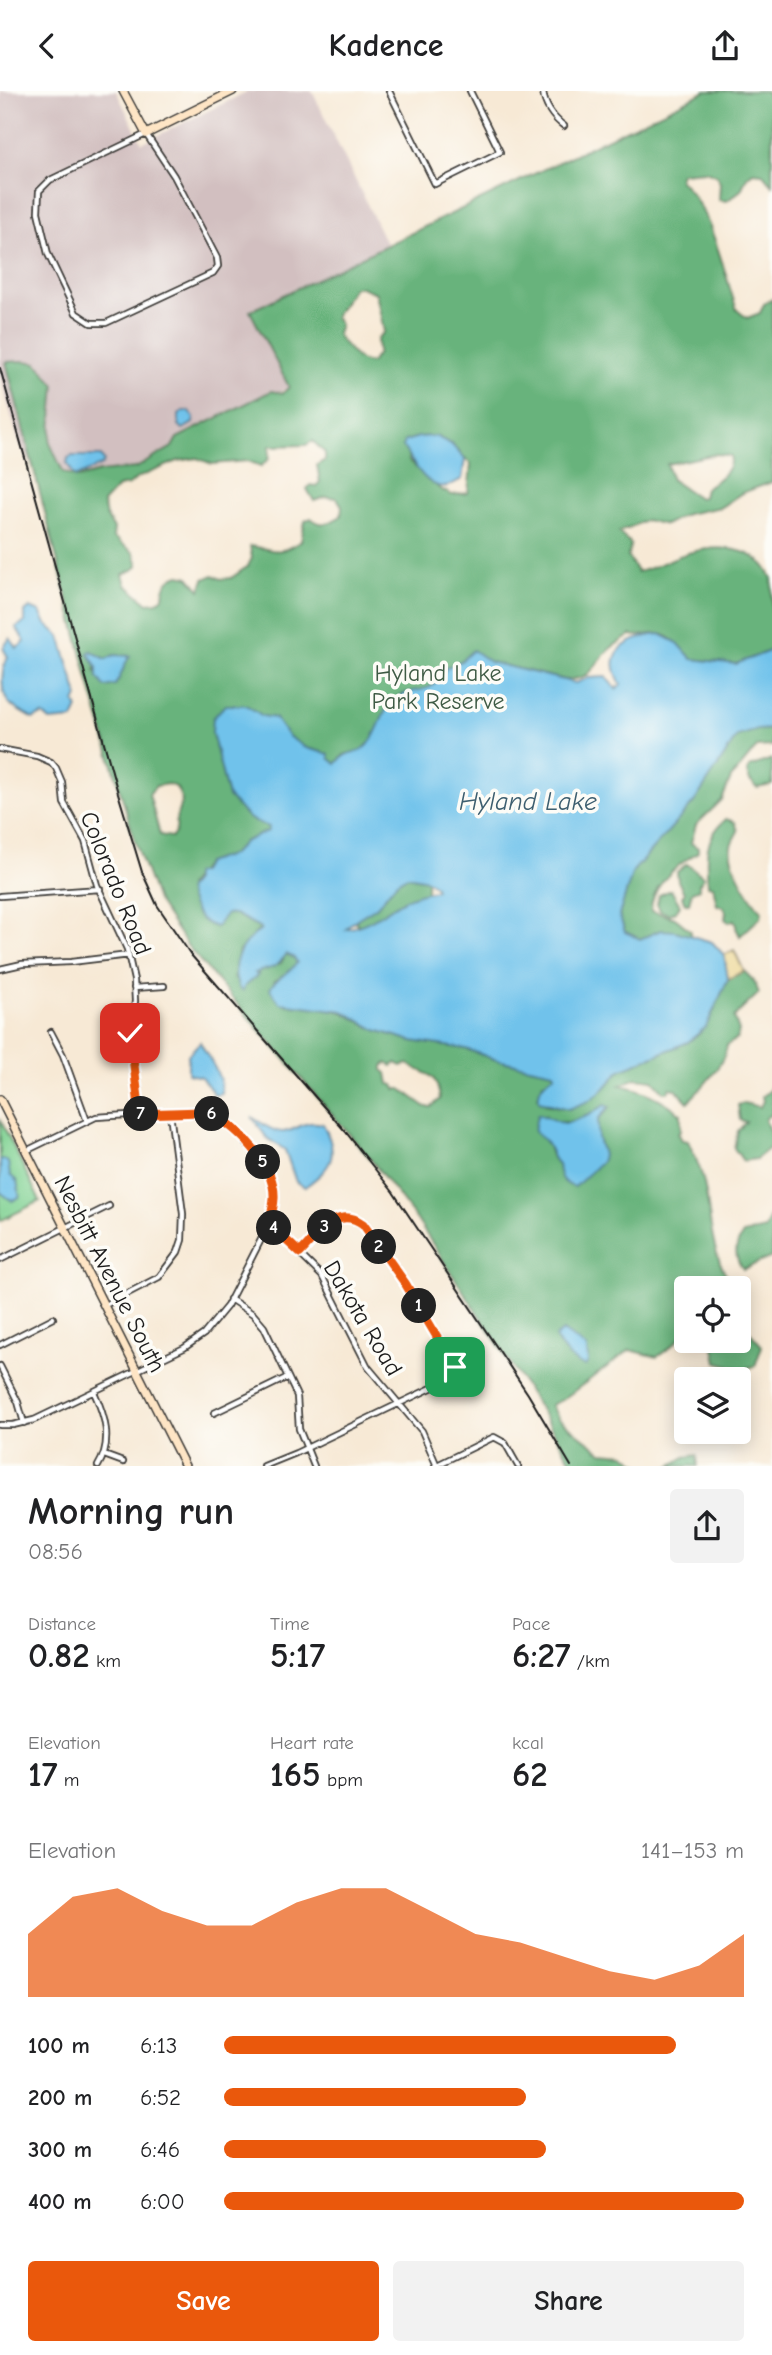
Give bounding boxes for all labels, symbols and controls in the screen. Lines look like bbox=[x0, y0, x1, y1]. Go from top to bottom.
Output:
icon: back bbox=[28, 27, 66, 65]
text: Kadence bbox=[329, 27, 443, 64]
icon: share bbox=[706, 27, 744, 65]
park label: Hyland Lake Park Reserve bbox=[371, 659, 505, 715]
water label: Hyland Lake bbox=[459, 787, 597, 817]
street label: Colorado Road bbox=[75, 807, 157, 959]
pin bbox=[100, 1003, 160, 1063]
icon: check bbox=[111, 1014, 149, 1052]
pin: 7 bbox=[124, 1097, 158, 1131]
pin: 6 bbox=[194, 1097, 230, 1131]
text: 7 bbox=[136, 1102, 145, 1124]
text: 6 bbox=[207, 1102, 216, 1124]
pin: 5 bbox=[246, 1145, 280, 1179]
text: 5 bbox=[257, 1150, 268, 1172]
street label: Nesbitt Avenue South bbox=[48, 1171, 172, 1377]
pin: 3 bbox=[308, 1209, 342, 1245]
pin: 4 bbox=[256, 1211, 292, 1245]
text: 3 bbox=[320, 1215, 329, 1237]
text: 4 bbox=[269, 1216, 278, 1238]
pin: 2 bbox=[362, 1229, 396, 1265]
text: 2 bbox=[374, 1235, 383, 1257]
street label: Dakota Road bbox=[318, 1255, 408, 1381]
map controls bbox=[674, 1276, 751, 1444]
button: locate bbox=[674, 1276, 751, 1353]
pin: 1 bbox=[402, 1289, 436, 1323]
text: 1 bbox=[415, 1294, 422, 1316]
pin bbox=[425, 1337, 485, 1397]
icon: arrive bbox=[436, 1348, 474, 1386]
button: layers bbox=[674, 1367, 751, 1444]
button: share bbox=[670, 1489, 744, 1563]
text: Morning run bbox=[28, 1490, 234, 1534]
text: 08:56 bbox=[28, 1538, 83, 1565]
text: Distance bbox=[28, 1613, 96, 1635]
text: Time bbox=[270, 1613, 309, 1635]
text: Pace bbox=[512, 1613, 550, 1635]
text: 0.82 bbox=[28, 1635, 90, 1676]
text: 5:17 bbox=[270, 1635, 325, 1676]
text: 6:27 bbox=[512, 1635, 570, 1676]
text: km bbox=[90, 1650, 121, 1672]
text: /km bbox=[570, 1650, 610, 1672]
text: Elevation bbox=[28, 1732, 101, 1754]
text: Heart rate bbox=[270, 1732, 354, 1754]
text: kcal bbox=[512, 1732, 544, 1754]
text: 17 bbox=[28, 1754, 58, 1795]
text: 165 bbox=[270, 1754, 321, 1795]
text: 62 bbox=[512, 1754, 548, 1795]
text: m bbox=[58, 1769, 80, 1791]
text: bpm bbox=[321, 1769, 363, 1791]
text: Elevation bbox=[28, 1837, 116, 1864]
text: 141–153 m bbox=[641, 1837, 744, 1864]
text: 100 m bbox=[28, 2032, 90, 2059]
text: 6:13 bbox=[140, 2032, 177, 2059]
text: 200 m bbox=[28, 2084, 92, 2111]
text: 6:52 bbox=[140, 2084, 181, 2111]
text: 300 m bbox=[28, 2136, 92, 2163]
text: 6:46 bbox=[140, 2136, 180, 2163]
text: 400 m bbox=[28, 2188, 92, 2215]
text: 6:00 bbox=[140, 2188, 185, 2215]
button: Save bbox=[28, 2261, 379, 2341]
button: Share bbox=[393, 2261, 744, 2341]

